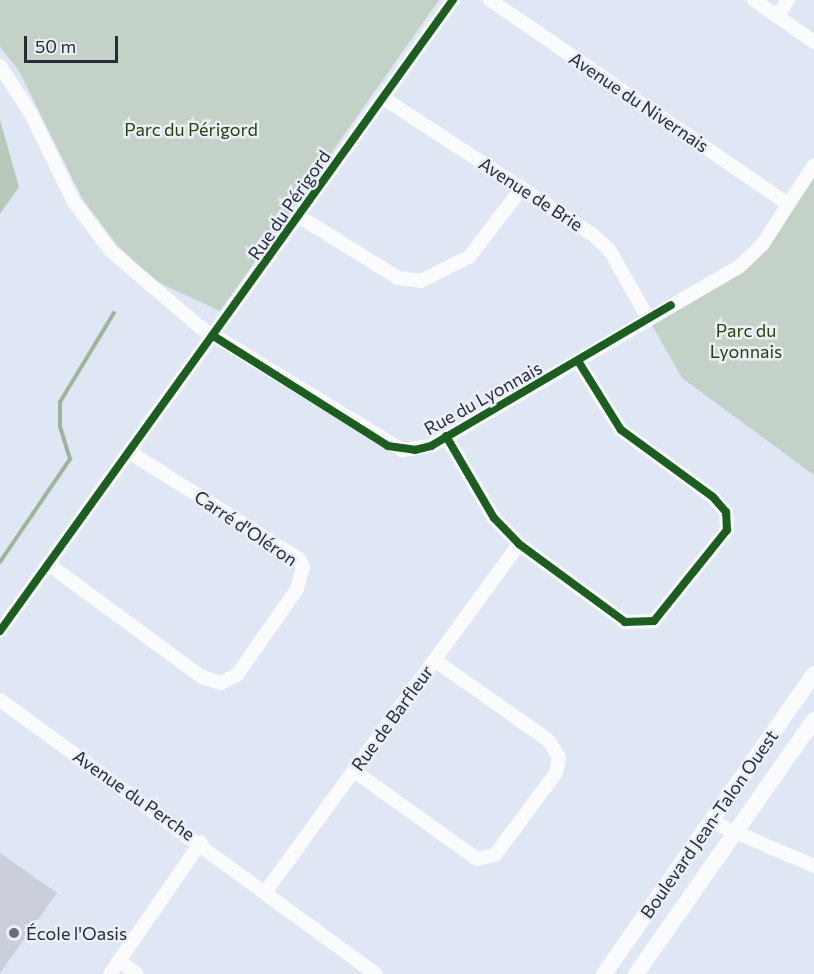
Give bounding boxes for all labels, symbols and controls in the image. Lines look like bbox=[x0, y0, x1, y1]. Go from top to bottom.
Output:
scale bar bbox=[27, 24, 122, 62]
text: 50 m bbox=[35, 35, 76, 57]
street label: Avenue du Nivernais bbox=[565, 47, 713, 157]
park label: Parc du Périgord bbox=[124, 118, 258, 140]
street label: Rue du Périgord bbox=[243, 146, 335, 264]
street label: Avenue de Brie bbox=[475, 152, 587, 236]
park label: Parc du Lyonnais bbox=[710, 320, 782, 362]
street label: Rue du Lyonnais bbox=[420, 357, 546, 439]
street label: Carré d'Oléron bbox=[190, 486, 302, 570]
street label: Rue de Barfleur bbox=[347, 661, 437, 775]
street label: Boulevard Jean-Talon Ouest bbox=[636, 726, 782, 922]
street label: Avenue du Perche bbox=[69, 745, 199, 845]
place label: École l'Oasis bbox=[26, 922, 127, 944]
marker: École l'Oasis bbox=[7, 926, 21, 940]

